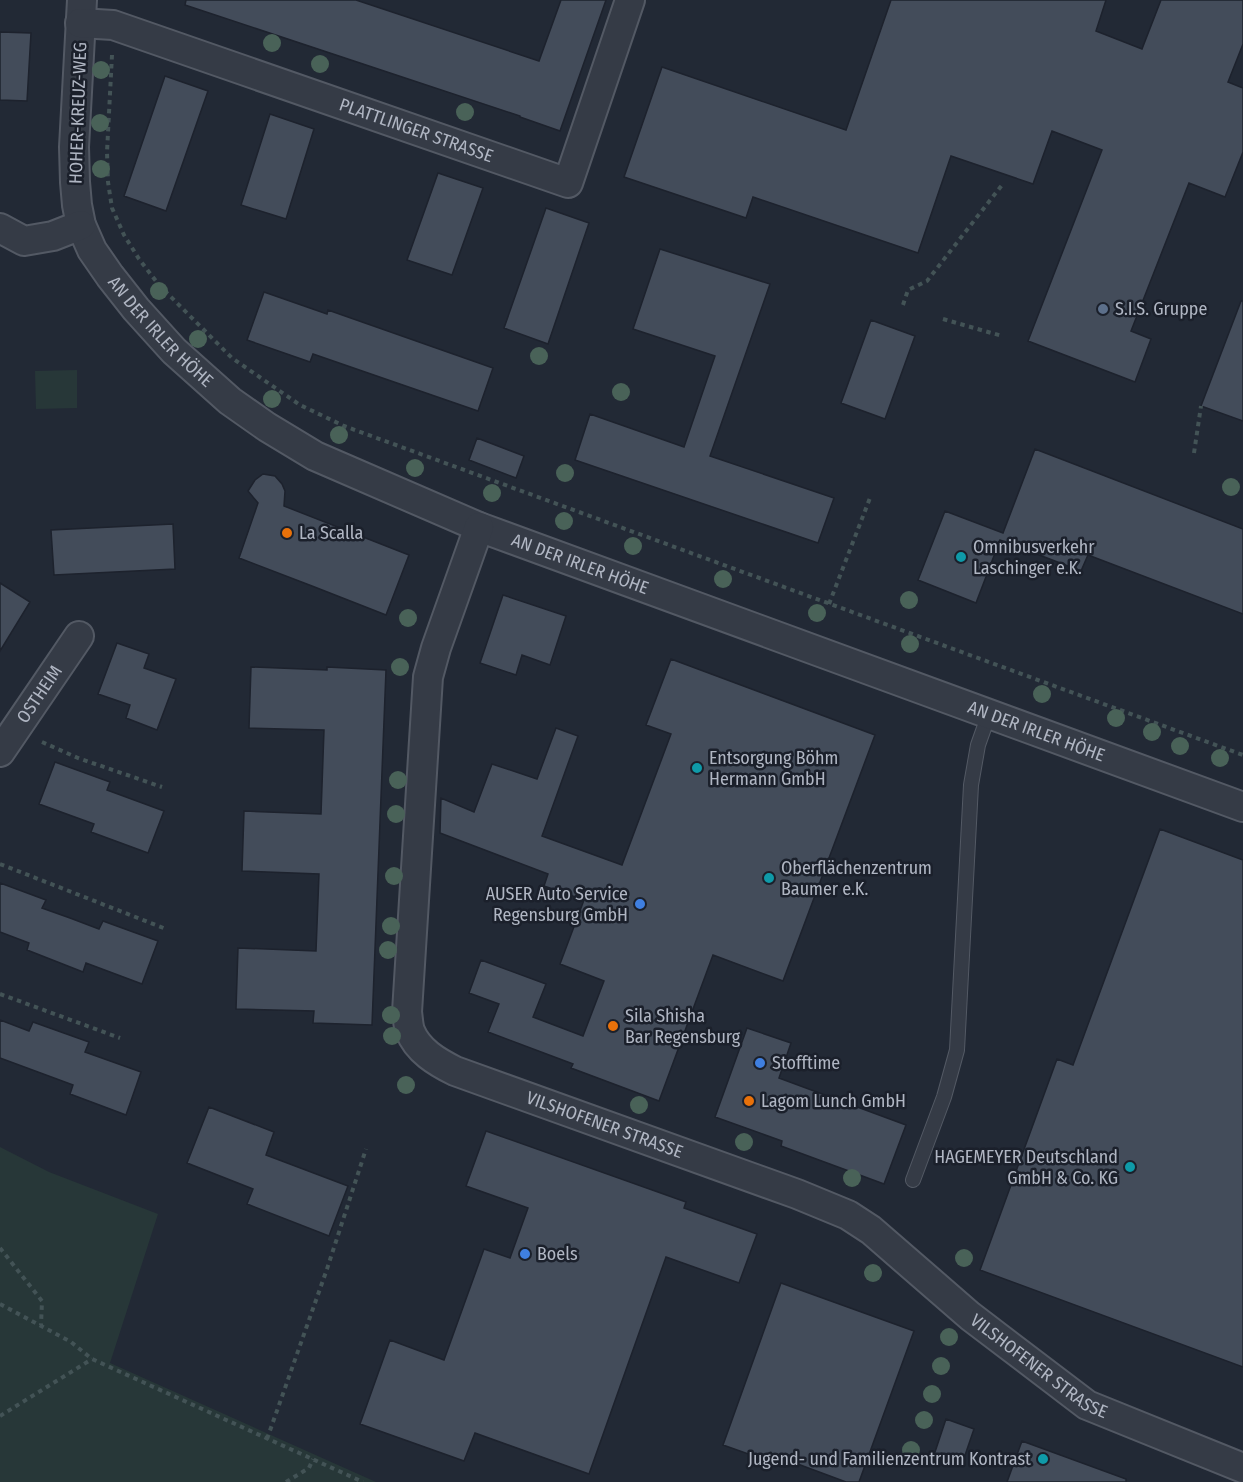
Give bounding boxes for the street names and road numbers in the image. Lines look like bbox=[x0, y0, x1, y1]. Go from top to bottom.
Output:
street label: HOHER-KREUZ-WEG bbox=[65, 42, 91, 184]
street label: PLATTLINGER STRASSE bbox=[336, 93, 496, 167]
street label: AN DER IRLER HÖHE bbox=[103, 272, 218, 392]
street label: AN DER IRLER HÖHE bbox=[509, 529, 652, 599]
street label: OSTHEIM bbox=[12, 661, 67, 727]
street label: AN DER IRLER HÖHE bbox=[965, 696, 1108, 766]
street label: VILSHOFENER STRASSE bbox=[523, 1087, 686, 1163]
street label: VILSHOFENER STRASSE bbox=[966, 1309, 1111, 1423]

